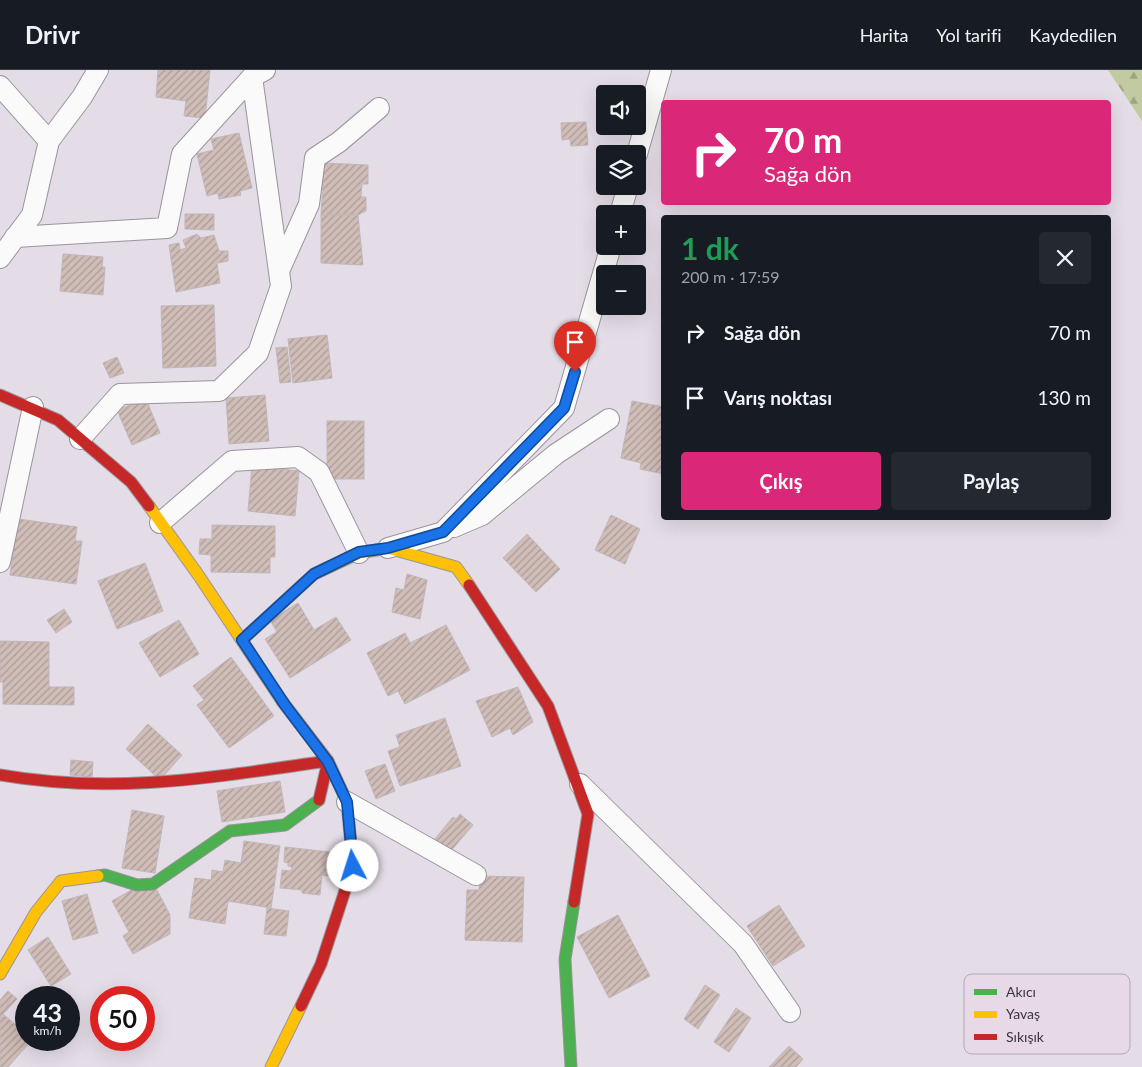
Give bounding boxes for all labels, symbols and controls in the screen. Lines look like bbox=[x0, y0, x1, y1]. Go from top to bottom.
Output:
text: Drivr bbox=[25, 20, 80, 49]
text: Harita bbox=[860, 24, 908, 46]
text: Yol tarifi bbox=[936, 24, 1002, 46]
text: Kaydedilen bbox=[1030, 24, 1117, 46]
map controls bbox=[596, 85, 646, 315]
button: sound bbox=[596, 85, 646, 135]
text: 70 m bbox=[764, 118, 842, 160]
icon: right bbox=[681, 120, 746, 185]
button: layers bbox=[596, 145, 646, 195]
text: Sağa dön bbox=[764, 160, 852, 187]
button: + bbox=[596, 205, 646, 255]
text: 1 dk bbox=[681, 230, 739, 266]
button: close bbox=[1039, 232, 1091, 284]
button: − bbox=[596, 265, 646, 315]
text: 200 m · 17:59 bbox=[681, 267, 780, 286]
icon: right bbox=[681, 319, 709, 347]
pin bbox=[554, 321, 596, 372]
text: Sağa dön bbox=[724, 321, 801, 344]
text: 70 m bbox=[1048, 321, 1091, 344]
icon: arrive bbox=[561, 328, 589, 356]
icon: arrive bbox=[681, 384, 709, 412]
text: Varış noktası bbox=[724, 386, 832, 409]
text: 130 m bbox=[1037, 386, 1091, 409]
button: Çıkış bbox=[681, 452, 881, 510]
button: Paylaş bbox=[891, 452, 1091, 510]
position arrow bbox=[326, 839, 378, 891]
legend bbox=[964, 974, 1130, 1054]
text: Akıcı bbox=[1006, 983, 1036, 1000]
speed limit sign: 50 bbox=[90, 986, 155, 1051]
text: 43 bbox=[33, 997, 62, 1027]
text: Yavaş bbox=[1006, 1005, 1040, 1022]
text: km/h bbox=[33, 1023, 62, 1038]
text: Sıkışık bbox=[1006, 1028, 1045, 1045]

